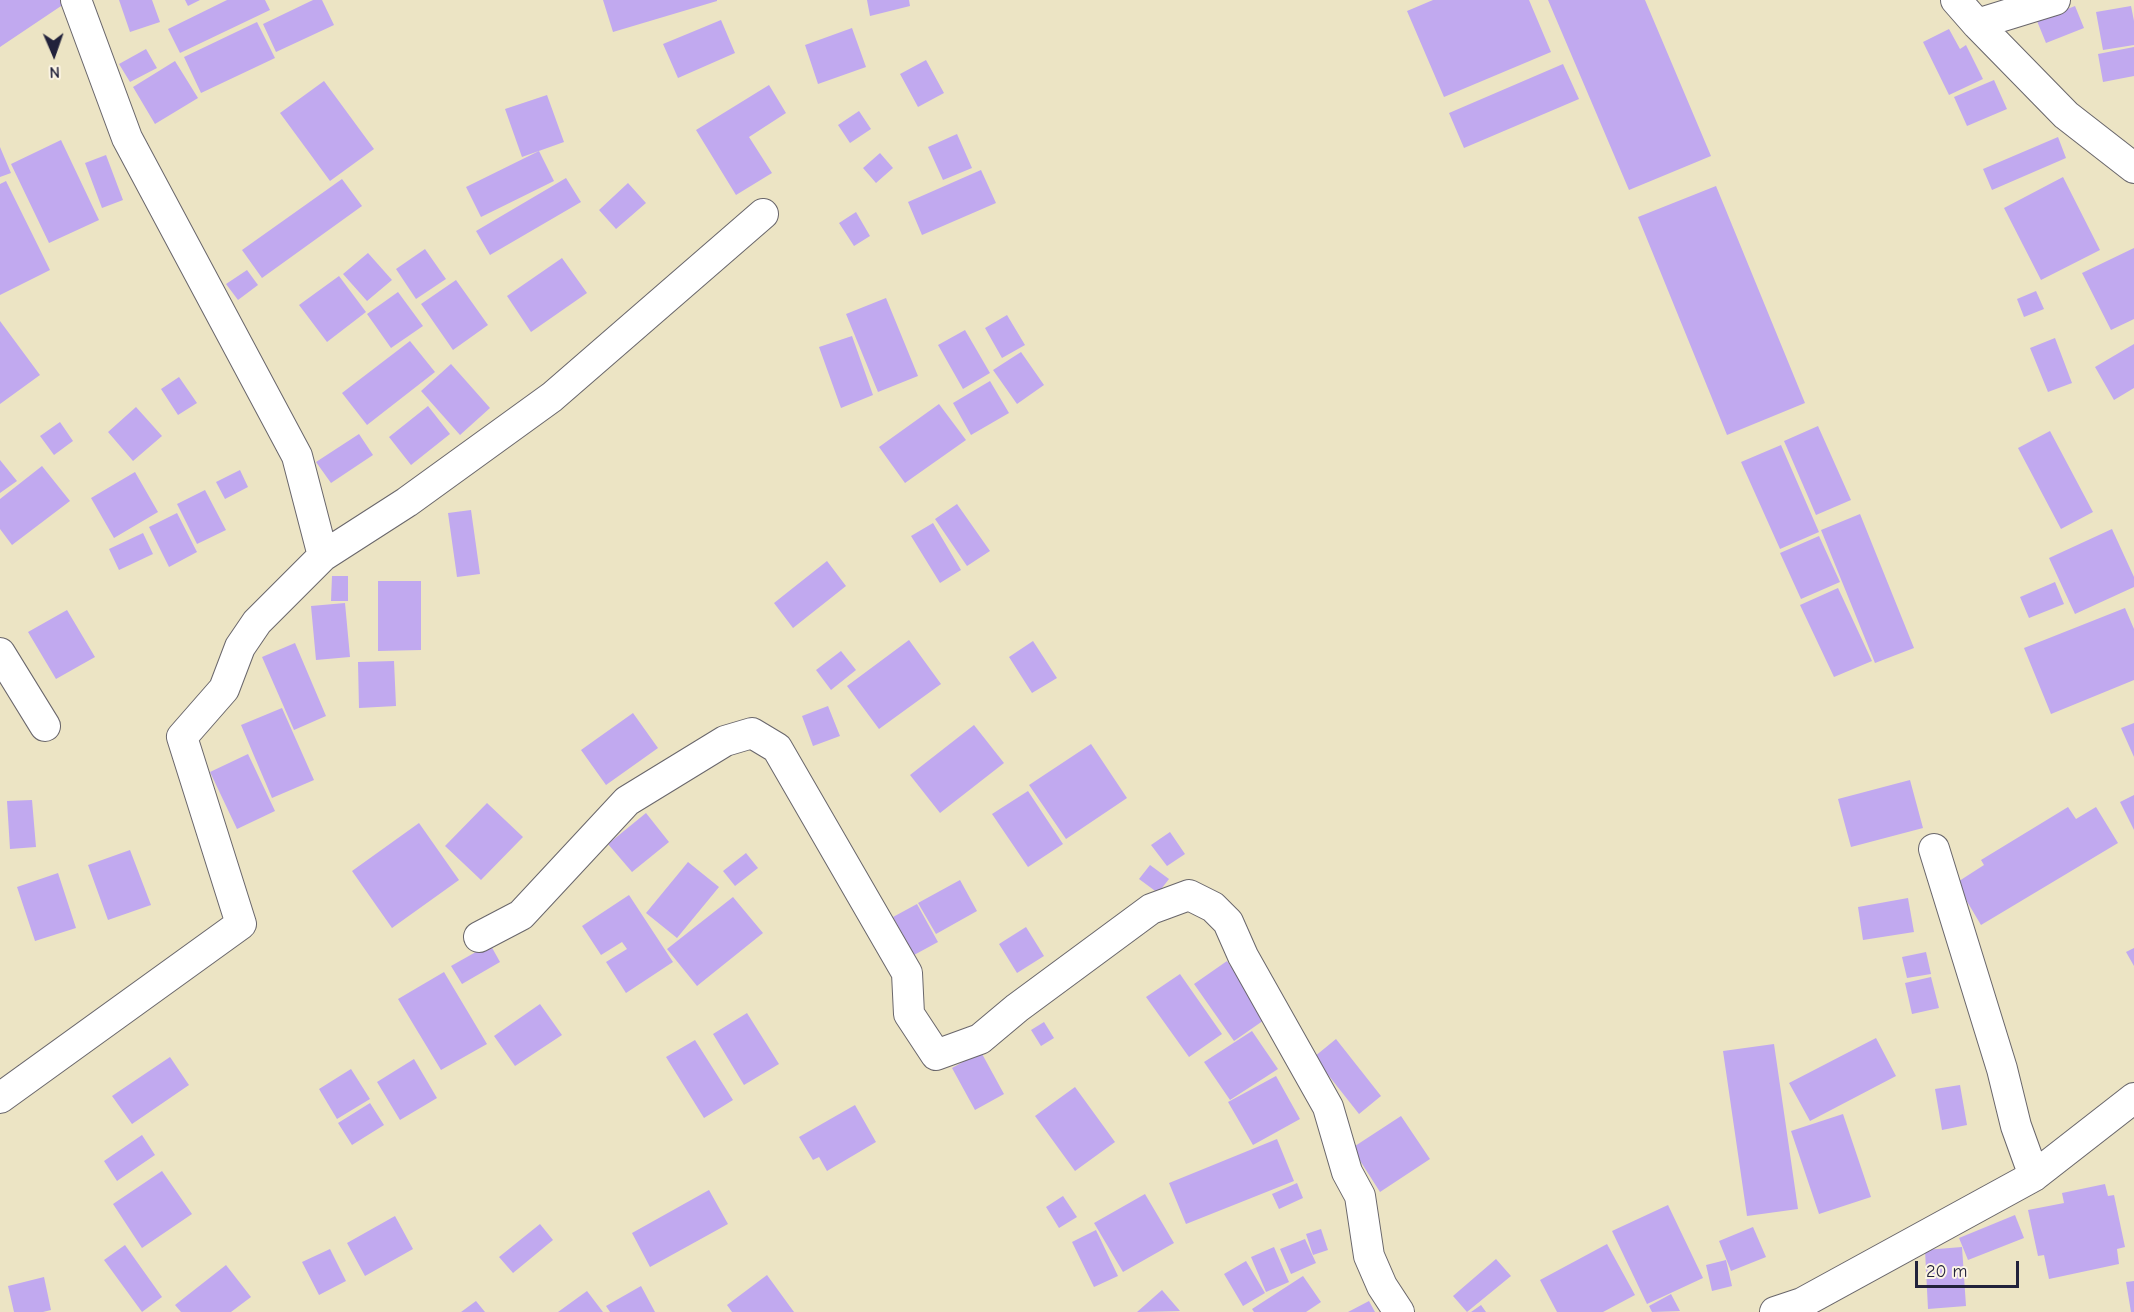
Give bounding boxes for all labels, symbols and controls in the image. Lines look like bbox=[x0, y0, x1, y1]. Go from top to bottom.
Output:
north arrow bbox=[24, 24, 84, 84]
text: N bbox=[49, 63, 60, 81]
scale bar bbox=[1918, 1249, 2022, 1287]
text: 20 m bbox=[1926, 1261, 1967, 1282]

